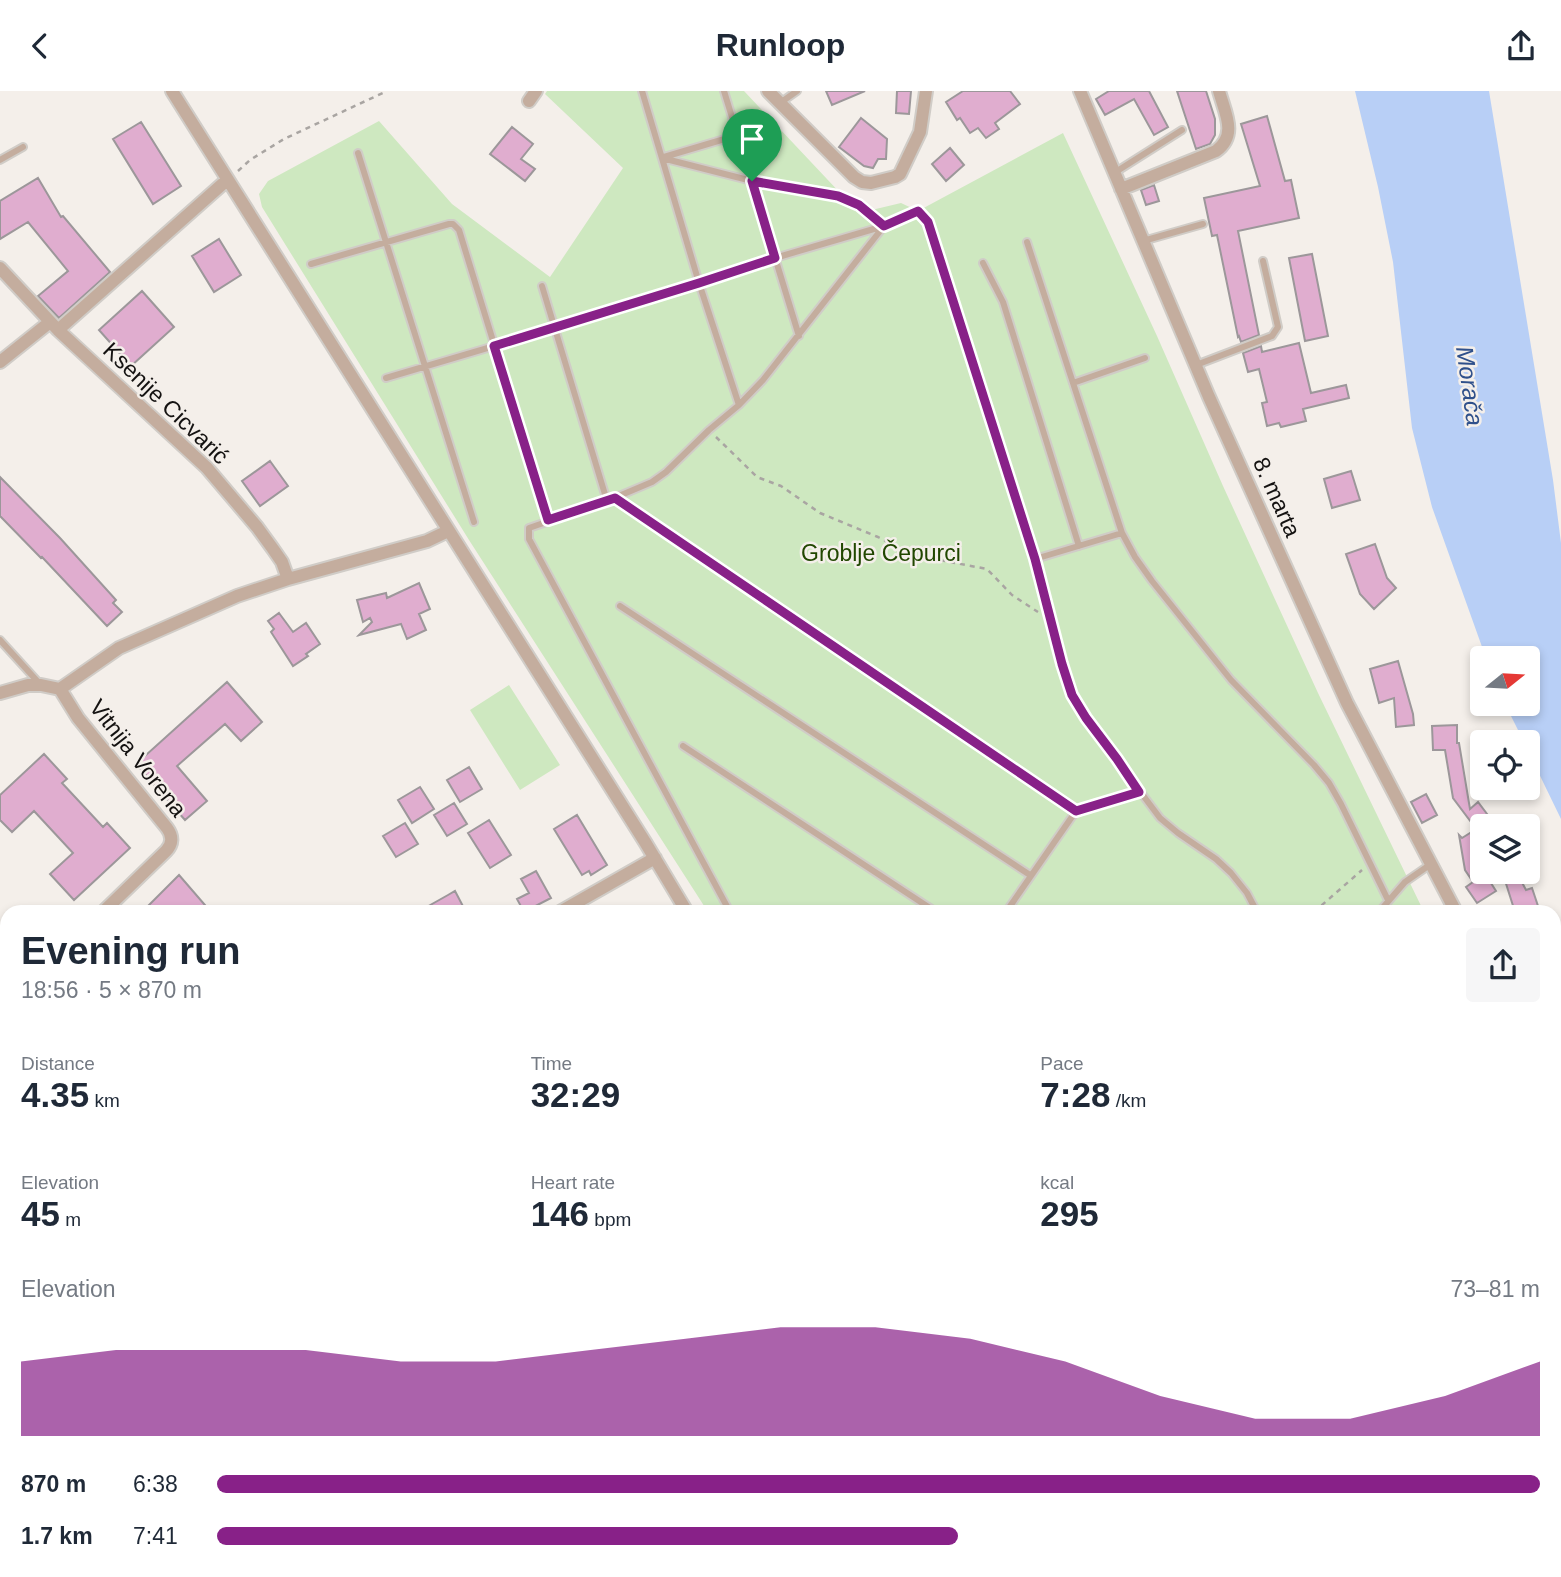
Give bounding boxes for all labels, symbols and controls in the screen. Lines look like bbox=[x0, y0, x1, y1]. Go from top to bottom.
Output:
icon: back bbox=[21, 27, 59, 65]
text: Runloop bbox=[716, 27, 845, 63]
icon: share bbox=[1502, 27, 1540, 65]
pin bbox=[722, 109, 782, 181]
icon: arrive bbox=[733, 120, 771, 158]
street label: Ksenije Cicvarić bbox=[98, 337, 234, 469]
water label: Morača bbox=[1451, 344, 1489, 428]
street label: 8. marta bbox=[1248, 453, 1306, 541]
park label: Groblje Čepurci bbox=[801, 539, 961, 566]
north arrow bbox=[1470, 646, 1540, 716]
map controls bbox=[1470, 646, 1540, 884]
street label: Vitnija Vorena bbox=[84, 694, 192, 822]
button: locate bbox=[1470, 730, 1540, 800]
button: layers bbox=[1470, 814, 1540, 884]
button: share bbox=[1466, 928, 1540, 1002]
text: Evening run bbox=[21, 930, 241, 972]
text: 18:56 · 5 × 870 m bbox=[21, 977, 202, 1003]
text: Distance bbox=[21, 1053, 95, 1074]
text: Time bbox=[531, 1053, 572, 1074]
text: Pace bbox=[1040, 1053, 1084, 1074]
text: 4.35 bbox=[21, 1075, 89, 1114]
text: 32:29 bbox=[531, 1075, 620, 1114]
text: 7:28 bbox=[1040, 1075, 1110, 1114]
text: km bbox=[89, 1090, 120, 1111]
text: /km bbox=[1110, 1090, 1146, 1111]
text: Elevation bbox=[21, 1172, 99, 1193]
text: Heart rate bbox=[531, 1172, 615, 1193]
text: kcal bbox=[1040, 1172, 1074, 1193]
text: 45 bbox=[21, 1194, 60, 1233]
text: 146 bbox=[531, 1194, 589, 1233]
text: 295 bbox=[1040, 1194, 1099, 1233]
text: m bbox=[60, 1209, 81, 1230]
text: bpm bbox=[589, 1209, 631, 1230]
text: Elevation bbox=[21, 1276, 116, 1302]
text: 73–81 m bbox=[1450, 1276, 1540, 1302]
text: 870 m bbox=[21, 1471, 86, 1497]
text: 6:38 bbox=[133, 1471, 178, 1497]
text: 1.7 km bbox=[21, 1523, 93, 1549]
text: 7:41 bbox=[133, 1523, 178, 1549]

